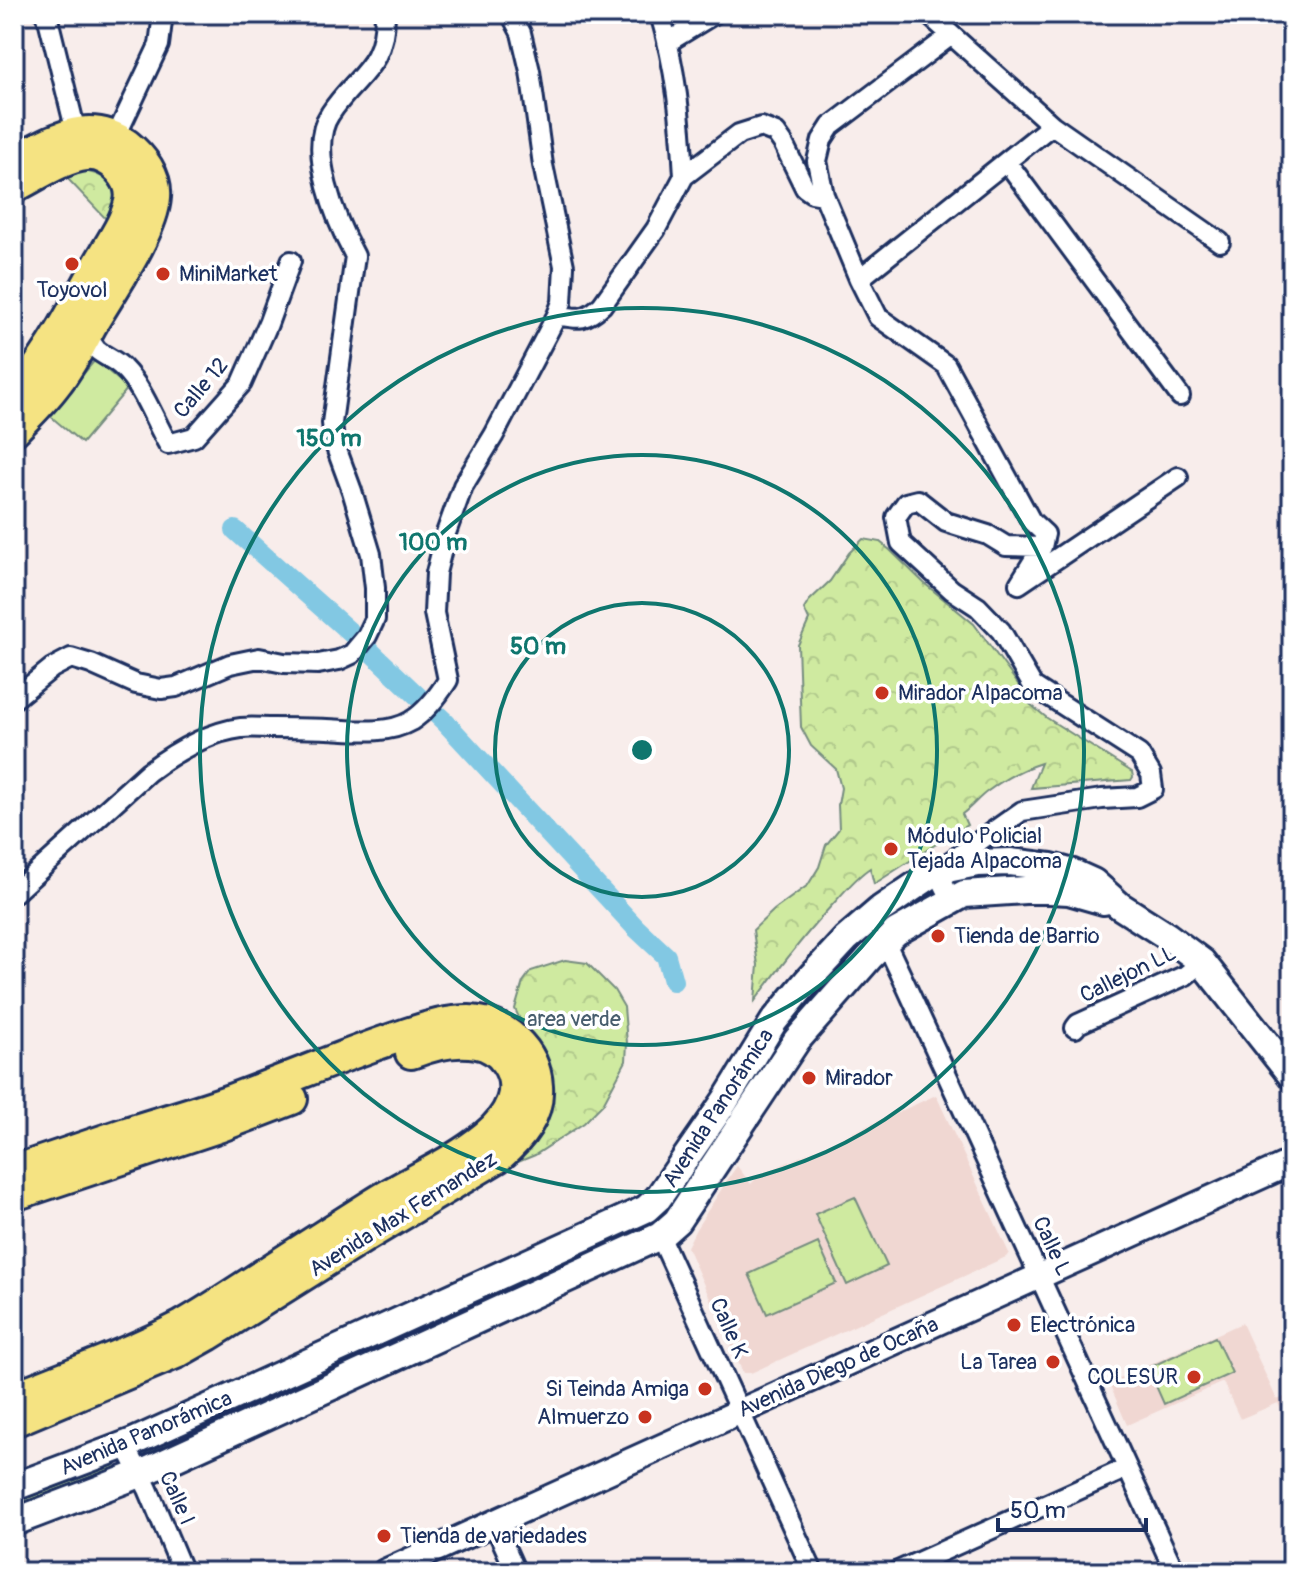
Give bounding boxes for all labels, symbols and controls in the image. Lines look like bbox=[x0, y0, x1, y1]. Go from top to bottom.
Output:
marker: Toyovol bbox=[63, 255, 81, 273]
place label: MiniMarket bbox=[179, 260, 278, 288]
marker: MiniMarket bbox=[154, 265, 172, 283]
place label: Toyovol bbox=[36, 276, 108, 304]
street label: Calle 12 bbox=[168, 352, 234, 424]
text: 150 m bbox=[296, 424, 362, 453]
text: 100 m bbox=[399, 528, 467, 557]
text: 50 m bbox=[510, 632, 566, 661]
place label: Mirador Alpacoma bbox=[898, 679, 1063, 707]
marker: Mirador Alpacoma bbox=[873, 684, 891, 702]
centre of rings bbox=[628, 736, 656, 764]
place label: Módulo Policial Tejada Alpacoma bbox=[907, 822, 1062, 875]
marker: Módulo Policial Tejada Alpacoma bbox=[882, 840, 900, 858]
place label: Tienda de Barrio bbox=[954, 922, 1100, 950]
marker: Tienda de Barrio bbox=[929, 927, 947, 945]
street label: Callejon LL bbox=[1075, 939, 1181, 1009]
park label: area verde bbox=[527, 1005, 621, 1033]
street label: Avenida Panorámica bbox=[656, 1023, 780, 1193]
place label: Mirador bbox=[825, 1064, 893, 1092]
marker: Mirador bbox=[800, 1069, 818, 1087]
street label: Avenida Max Fernandez bbox=[304, 1145, 502, 1283]
street label: Calle L bbox=[1026, 1212, 1078, 1280]
street label: Calle K bbox=[703, 1293, 755, 1363]
street label: Avenida Diego de Ocaña bbox=[733, 1310, 943, 1424]
place label: Electrónica bbox=[1030, 1311, 1135, 1339]
marker: Electrónica bbox=[1005, 1316, 1023, 1334]
place label: La Tarea bbox=[960, 1348, 1037, 1376]
marker: La Tarea bbox=[1044, 1353, 1062, 1371]
place label: COLESUR bbox=[1087, 1363, 1178, 1391]
marker: COLESUR bbox=[1185, 1368, 1203, 1386]
place label: Si Teinda Amiga bbox=[545, 1375, 689, 1403]
marker: Si Teinda Amiga bbox=[696, 1380, 714, 1398]
street label: Avenida Panorámica bbox=[56, 1384, 236, 1482]
place label: Almuerzo bbox=[537, 1403, 629, 1431]
marker: Almuerzo bbox=[636, 1408, 654, 1426]
street label: Calle I bbox=[153, 1467, 201, 1529]
scale bar bbox=[998, 1482, 1146, 1532]
text: 50 m bbox=[1010, 1496, 1066, 1525]
place label: Tienda de variedades bbox=[400, 1522, 587, 1550]
marker: Tienda de variedades bbox=[375, 1527, 393, 1545]

